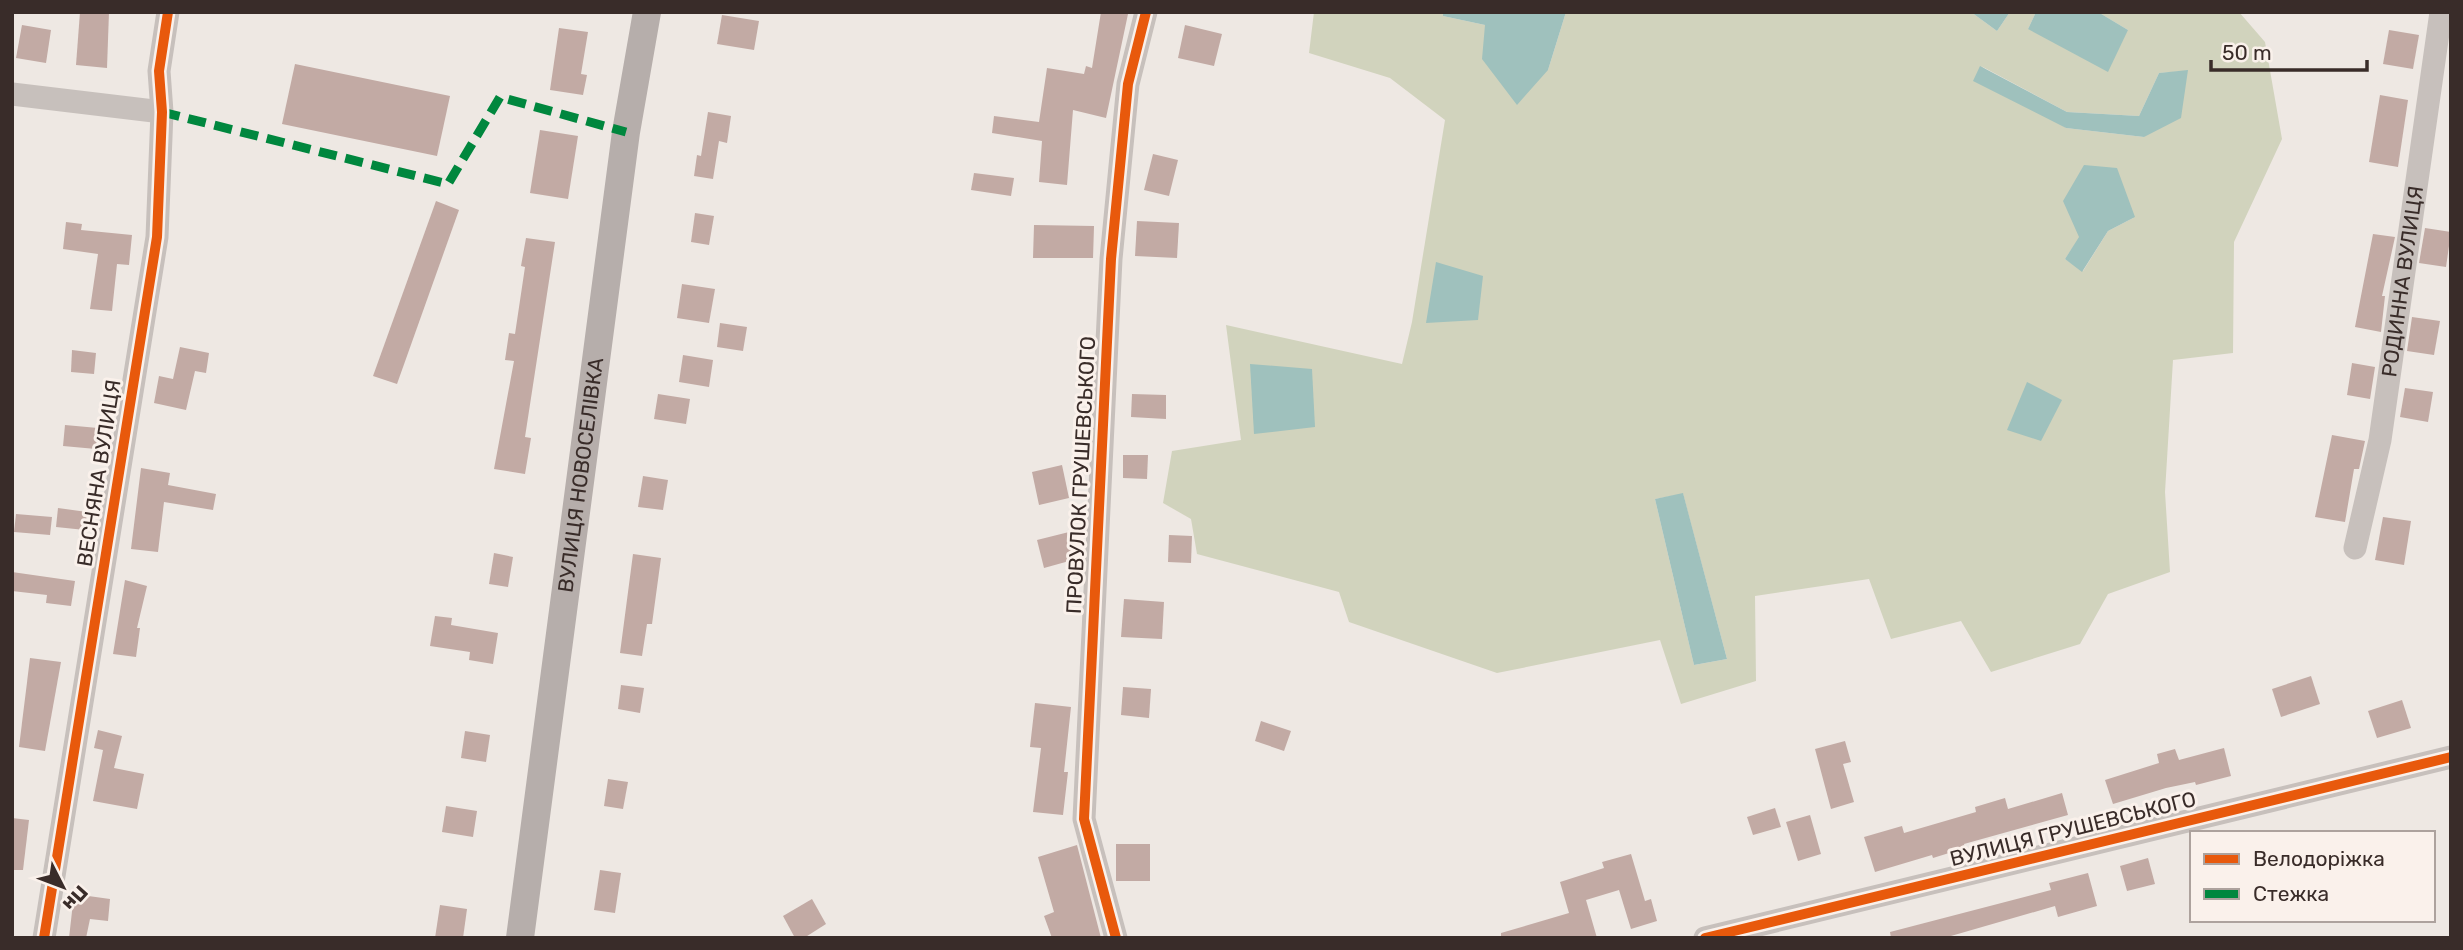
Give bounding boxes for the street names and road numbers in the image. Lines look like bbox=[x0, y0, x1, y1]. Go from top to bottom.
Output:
street label: РОДИННА ВУЛИЦЯ bbox=[2376, 184, 2428, 379]
street label: ПРОВУЛОК ГРУШЕВСЬКОГО bbox=[1061, 335, 1100, 615]
street label: ВУЛИЦЯ НОВОСЕЛІВКА bbox=[553, 356, 608, 594]
street label: ВЕСНЯНА ВУЛИЦЯ bbox=[71, 378, 126, 568]
street label: ВУЛИЦЯ ГРУШЕВСЬКОГО bbox=[1947, 786, 2199, 871]

